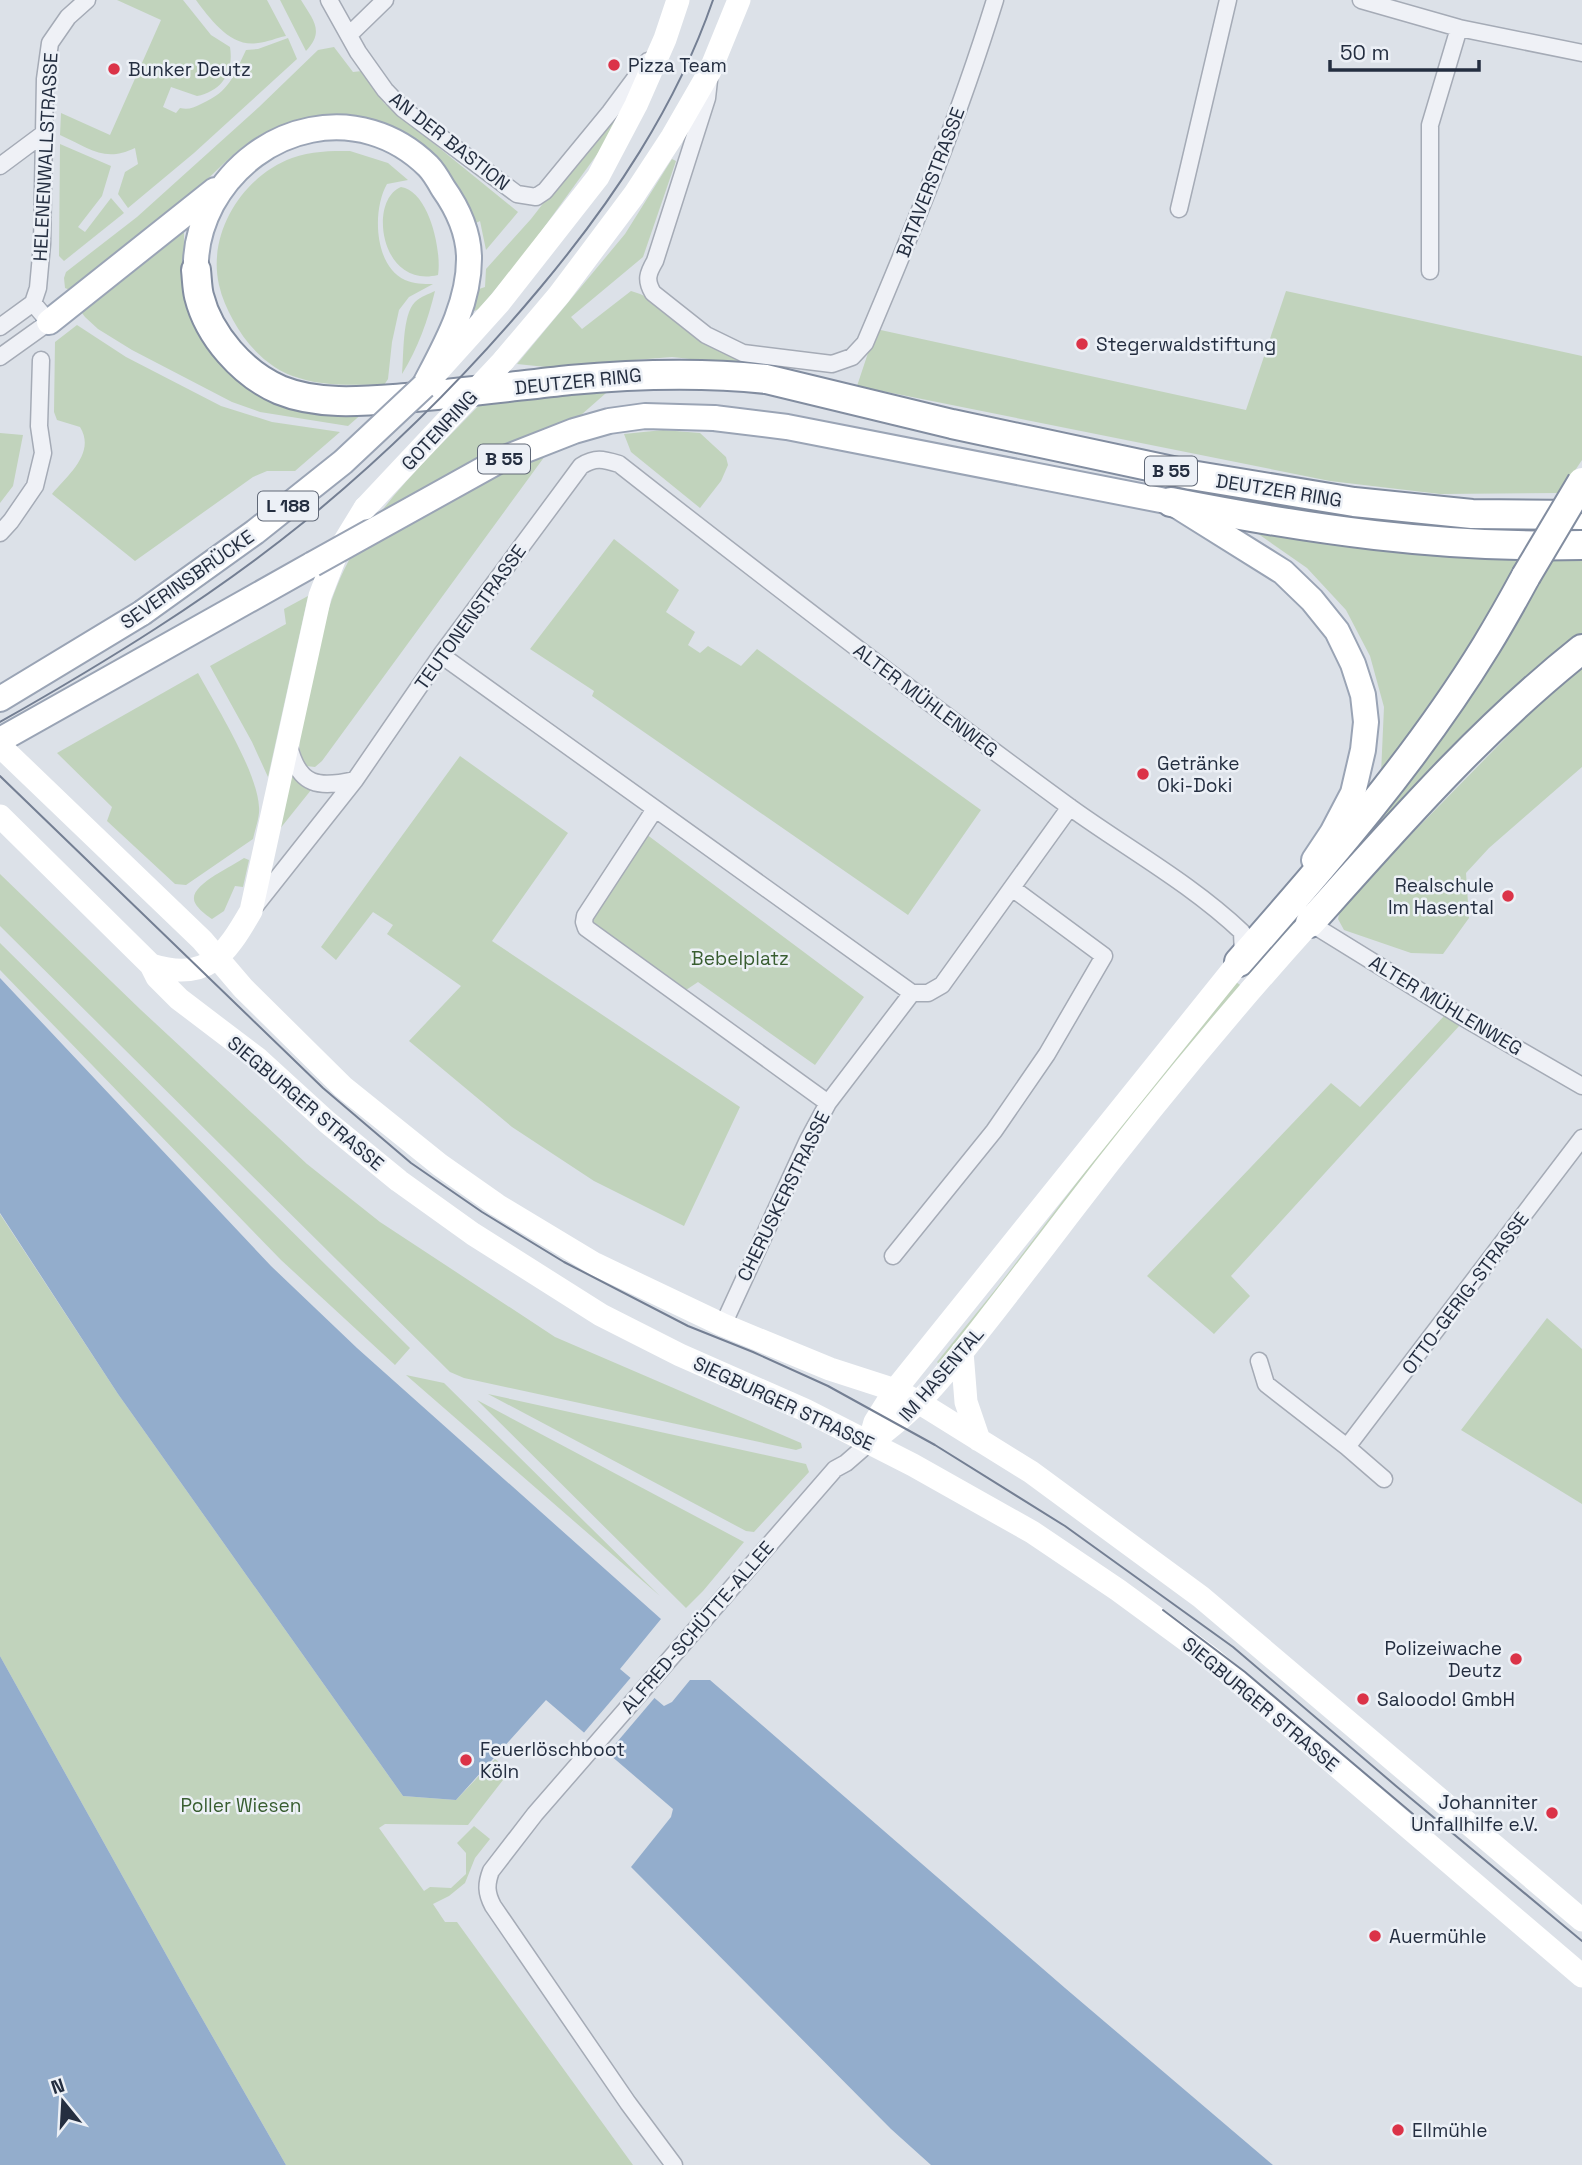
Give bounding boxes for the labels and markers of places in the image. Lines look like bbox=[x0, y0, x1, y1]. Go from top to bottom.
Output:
place label: Pizza Team bbox=[628, 53, 727, 78]
place label: Bunker Deutz bbox=[128, 57, 251, 82]
marker: Pizza Team bbox=[606, 57, 622, 73]
marker: Bunker Deutz bbox=[106, 61, 122, 77]
place label: Stegerwaldstiftung bbox=[1096, 332, 1276, 357]
marker: Stegerwaldstiftung bbox=[1074, 336, 1090, 352]
place label: Getränke Oki-Doki bbox=[1157, 751, 1240, 798]
marker: Getränke Oki-Doki bbox=[1135, 766, 1151, 782]
place label: Realschule Im Hasental bbox=[1388, 873, 1494, 920]
marker: Realschule Im Hasental bbox=[1500, 888, 1516, 904]
place label: Polizeiwache Deutz bbox=[1384, 1636, 1502, 1683]
marker: Polizeiwache Deutz bbox=[1508, 1651, 1524, 1667]
place label: Saloodo! GmbH bbox=[1377, 1687, 1515, 1712]
marker: Saloodo! GmbH bbox=[1355, 1691, 1371, 1707]
place label: Feuerlöschboot Köln bbox=[480, 1737, 625, 1784]
marker: Feuerlöschboot Köln bbox=[458, 1752, 474, 1768]
place label: Johanniter Unfallhilfe e.V. bbox=[1411, 1790, 1538, 1837]
marker: Johanniter Unfallhilfe e.V. bbox=[1544, 1805, 1560, 1821]
place label: Auermühle bbox=[1389, 1924, 1486, 1949]
marker: Auermühle bbox=[1367, 1928, 1383, 1944]
place label: Ellmühle bbox=[1412, 2118, 1487, 2143]
marker: Ellmühle bbox=[1390, 2122, 1406, 2138]

